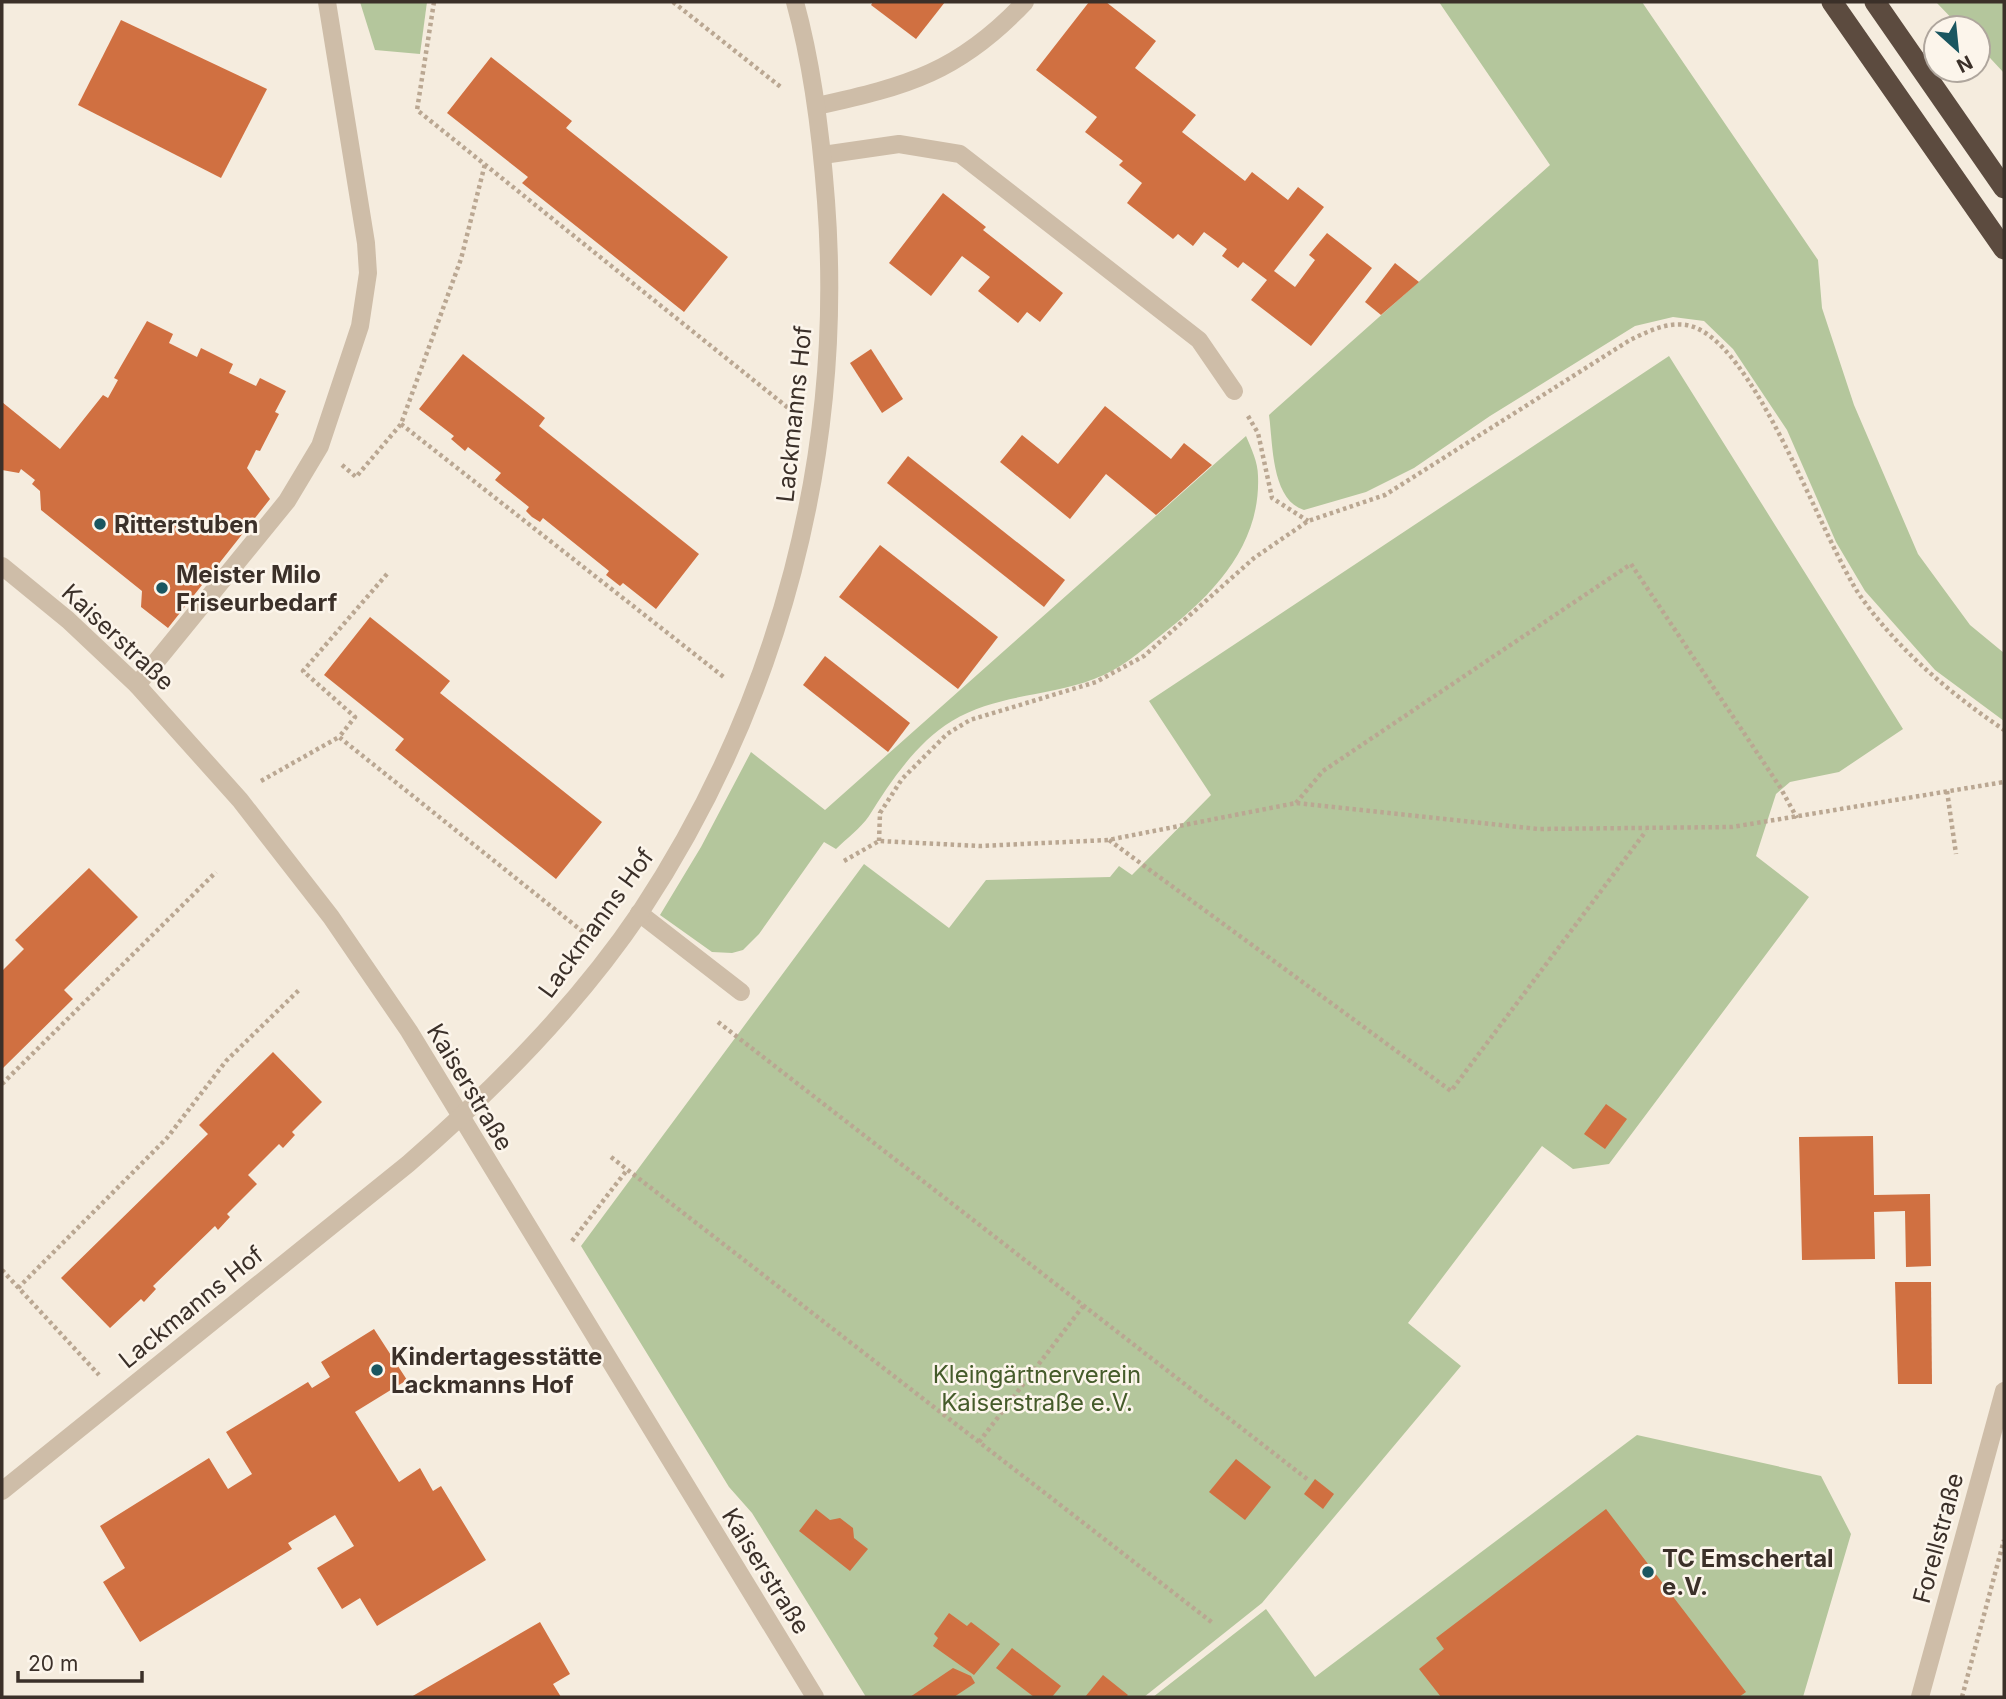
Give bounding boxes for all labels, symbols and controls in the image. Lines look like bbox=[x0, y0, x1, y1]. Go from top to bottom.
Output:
north arrow bbox=[1922, 14, 1992, 84]
text: N bbox=[1953, 50, 1976, 77]
street label: Lackmanns Hof bbox=[770, 324, 818, 504]
place label: Ritterstuben bbox=[114, 510, 258, 539]
marker: Ritterstuben bbox=[92, 516, 108, 532]
place label: Meister Milo Friseurbedarf bbox=[176, 560, 338, 617]
street label: Kaiserstraße bbox=[56, 578, 180, 696]
marker: Meister Milo Friseurbedarf bbox=[154, 580, 170, 596]
street label: Lackmanns Hof bbox=[532, 843, 660, 1003]
street label: Kaiserstraße bbox=[421, 1018, 519, 1156]
street label: Lackmanns Hof bbox=[113, 1240, 269, 1374]
place label: Kindertagesstätte Lackmanns Hof bbox=[391, 1342, 602, 1399]
park label: Kleingärtnerverein Kaiserstraße e.V. bbox=[933, 1360, 1141, 1417]
marker: Kindertagesstätte Lackmanns Hof bbox=[369, 1362, 385, 1378]
street label: Forellstraße bbox=[1907, 1470, 1969, 1606]
street label: Kaiserstraße bbox=[716, 1503, 816, 1639]
place label: TC Emschertal e.V. bbox=[1662, 1544, 1834, 1601]
marker: TC Emschertal e.V. bbox=[1640, 1564, 1656, 1580]
scale bar bbox=[18, 1640, 142, 1684]
text: 20 m bbox=[28, 1651, 78, 1676]

